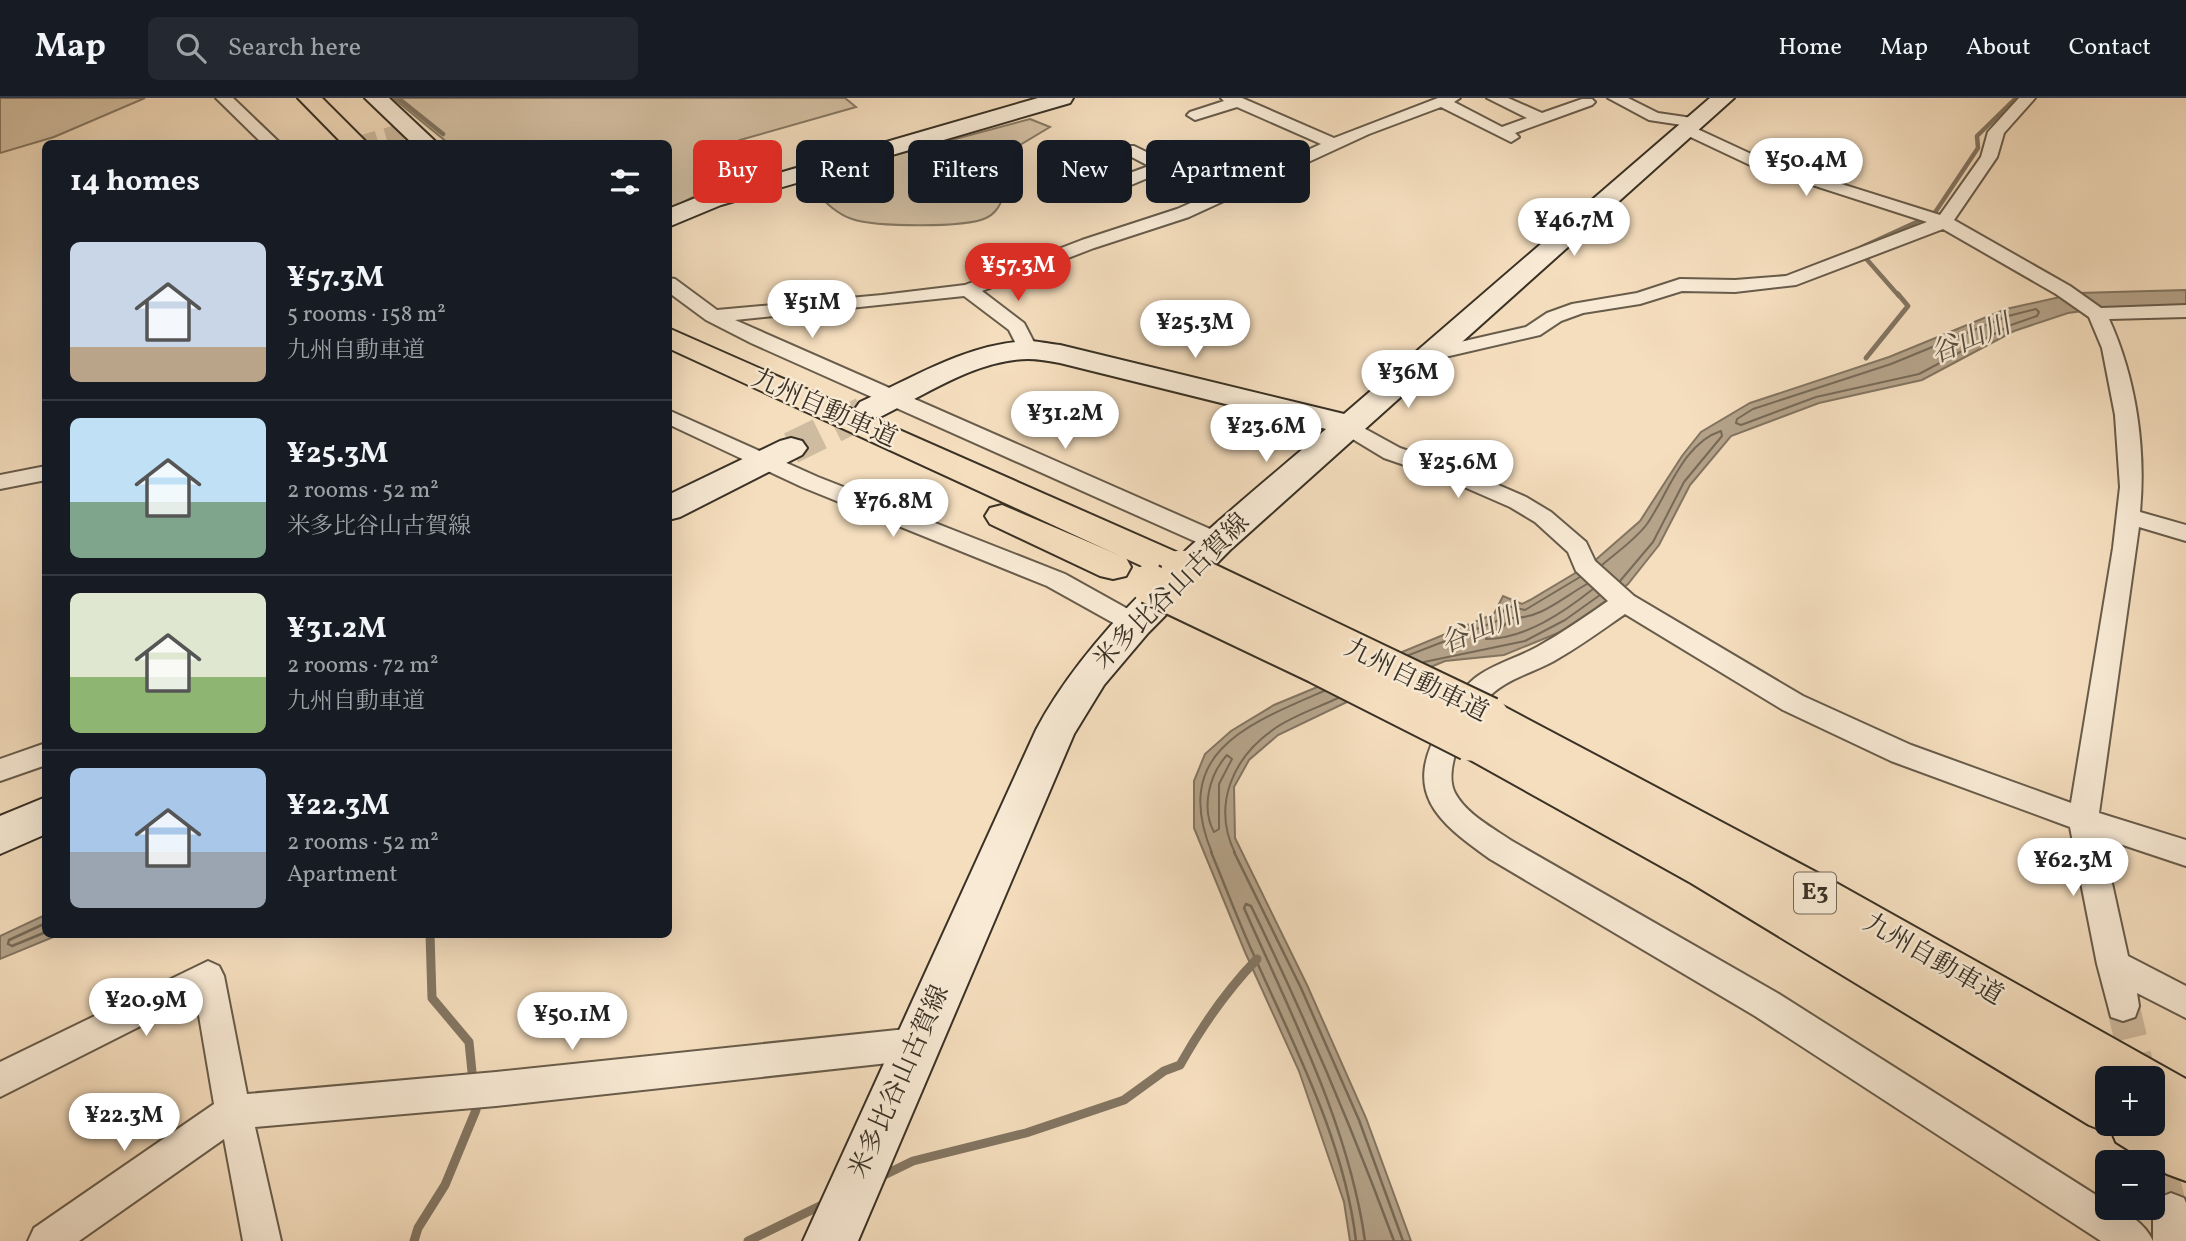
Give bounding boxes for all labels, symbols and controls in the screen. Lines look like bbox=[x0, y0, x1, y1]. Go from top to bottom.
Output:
search box bbox=[148, 17, 638, 80]
text: Map bbox=[35, 25, 106, 71]
icon: search bbox=[172, 29, 210, 67]
text: Search here bbox=[228, 30, 361, 66]
text: Home bbox=[1778, 31, 1842, 65]
text: Map bbox=[1880, 31, 1928, 65]
text: About bbox=[1966, 31, 2031, 65]
text: Contact bbox=[2069, 31, 2151, 65]
pin: ¥50.4M bbox=[1749, 139, 1863, 198]
chip: Buy bbox=[693, 140, 782, 203]
chip: Rent bbox=[796, 140, 894, 203]
chip: Filters bbox=[908, 140, 1023, 203]
chip: New bbox=[1037, 140, 1132, 203]
chip: Apartment bbox=[1146, 140, 1310, 203]
text: ¥50.4M bbox=[1765, 145, 1847, 177]
text: 14 homes bbox=[70, 161, 200, 203]
icon: filters bbox=[606, 163, 644, 201]
pin: ¥46.7M bbox=[1517, 198, 1631, 258]
text: ¥46.7M bbox=[1534, 205, 1614, 237]
pin: ¥57.3M bbox=[961, 244, 1075, 303]
text: ¥57.3M bbox=[981, 250, 1055, 282]
text: ¥57.3M bbox=[287, 257, 384, 299]
icon: home bbox=[126, 270, 210, 354]
pin: ¥51M bbox=[771, 280, 853, 340]
text: ¥51M bbox=[783, 287, 841, 319]
text: 5 rooms · 158 m² bbox=[287, 299, 446, 331]
pin: ¥25.3M bbox=[1138, 300, 1252, 360]
water label: 谷山川 bbox=[1925, 304, 2020, 374]
text: ¥25.3M bbox=[1156, 307, 1234, 339]
text: 九州自動車道 bbox=[287, 335, 425, 367]
pin: ¥36M bbox=[1367, 350, 1449, 410]
text: ¥36M bbox=[1377, 357, 1439, 389]
street label: 九州自動車道 bbox=[745, 361, 903, 457]
pin: ¥31.2M bbox=[1008, 392, 1122, 451]
text: ¥31.2M bbox=[1027, 398, 1103, 430]
pin: ¥23.6M bbox=[1209, 404, 1323, 464]
text: ¥23.6M bbox=[1226, 411, 1306, 443]
text: ¥25.3M bbox=[287, 433, 388, 475]
pin: ¥25.6M bbox=[1401, 440, 1515, 500]
icon: home bbox=[126, 446, 210, 530]
text: ¥25.6M bbox=[1419, 447, 1497, 479]
text: 2 rooms · 52 m² bbox=[287, 475, 439, 507]
pin: ¥76.8M bbox=[836, 480, 950, 539]
text: ¥76.8M bbox=[853, 486, 933, 518]
street label: 米多比谷山古賀線 bbox=[1086, 506, 1258, 678]
text: 米多比谷山古賀線 bbox=[287, 511, 471, 543]
water label: 谷山川 bbox=[1435, 594, 1530, 664]
text: ¥31.2M bbox=[287, 608, 386, 650]
icon: home bbox=[126, 621, 210, 705]
street label: 九州自動車道 bbox=[1338, 631, 1494, 731]
text: 2 rooms · 72 m² bbox=[287, 650, 438, 682]
text: 九州自動車道 bbox=[287, 686, 425, 718]
text: ¥22.3M bbox=[287, 785, 389, 827]
icon: home bbox=[126, 796, 210, 880]
text: 2 rooms · 52 m² bbox=[287, 827, 439, 859]
pin: ¥62.3M bbox=[2016, 838, 2130, 898]
text: ¥62.3M bbox=[2033, 845, 2113, 877]
text: Apartment bbox=[287, 859, 398, 891]
road number: E3 bbox=[1794, 872, 1836, 914]
street label: 九州自動車道 bbox=[1856, 905, 2010, 1015]
pin: ¥20.9M bbox=[89, 978, 203, 1038]
street label: 米多比谷山古賀線 bbox=[841, 980, 959, 1184]
text: ¥20.9M bbox=[105, 985, 187, 1017]
pin: ¥50.1M bbox=[515, 992, 629, 1052]
text: ¥50.1M bbox=[533, 999, 611, 1031]
map controls bbox=[2095, 1066, 2165, 1220]
button: + bbox=[2095, 1066, 2165, 1136]
pin: ¥22.3M bbox=[67, 1094, 181, 1153]
text: ¥22.3M bbox=[85, 1100, 163, 1132]
button: − bbox=[2095, 1150, 2165, 1220]

